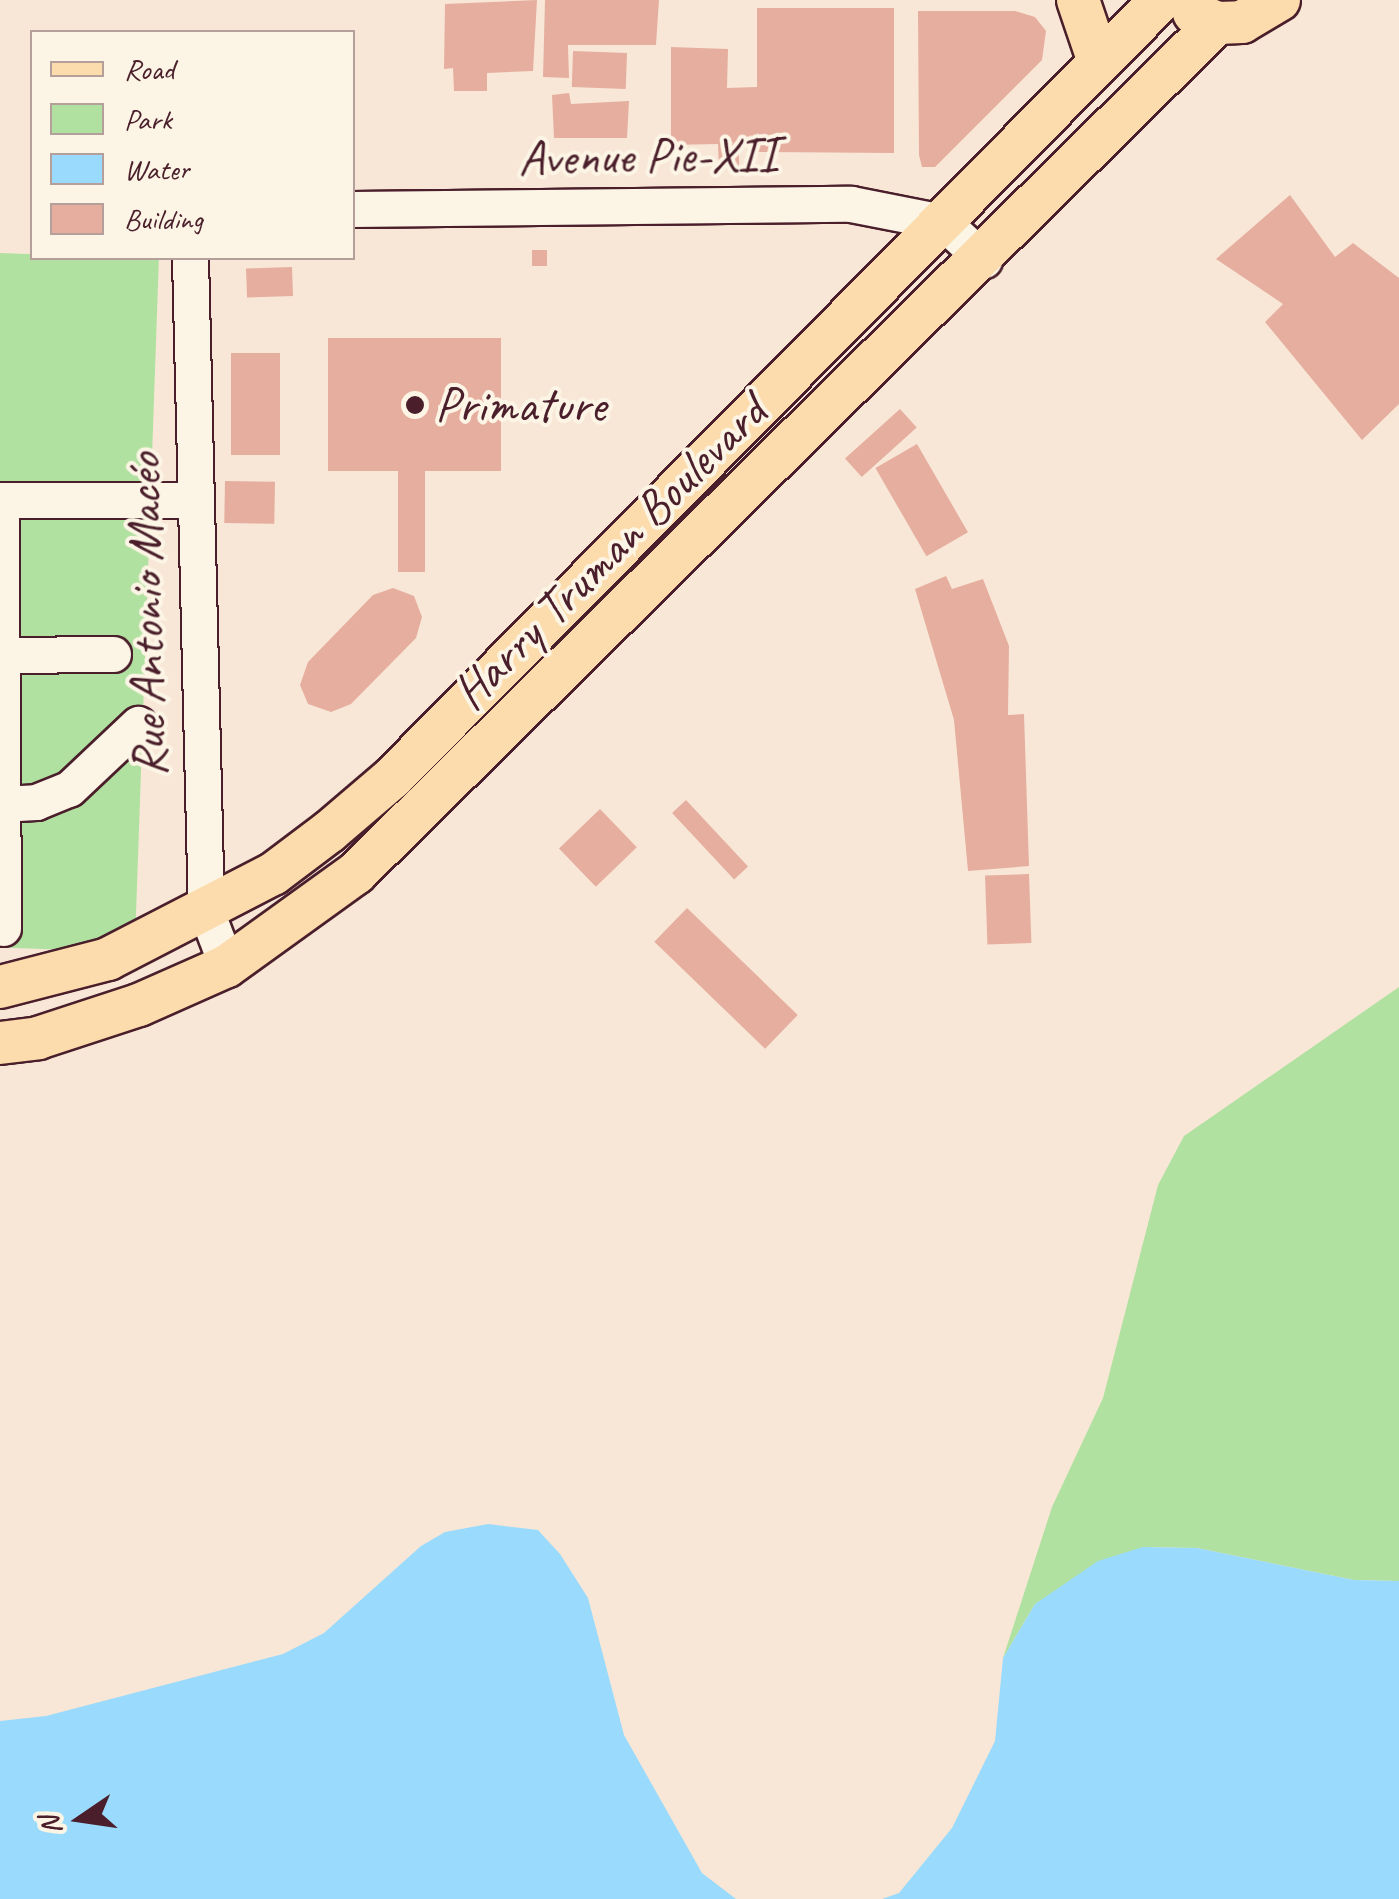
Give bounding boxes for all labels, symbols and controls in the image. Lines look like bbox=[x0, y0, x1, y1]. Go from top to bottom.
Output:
legend bbox=[30, 30, 355, 260]
text: Road bbox=[124, 50, 174, 88]
text: Park bbox=[124, 100, 172, 138]
street label: Avenue Pie-XII bbox=[518, 124, 778, 188]
text: Water bbox=[124, 150, 189, 188]
text: Building bbox=[124, 200, 203, 238]
place label: Primature bbox=[435, 375, 606, 435]
street label: Harry Truman Boulevard bbox=[440, 383, 778, 721]
marker: Primature bbox=[404, 394, 426, 416]
street label: Rue Antonio Macéo bbox=[113, 452, 179, 778]
north arrow bbox=[30, 1769, 130, 1869]
text: N bbox=[31, 1813, 69, 1838]

